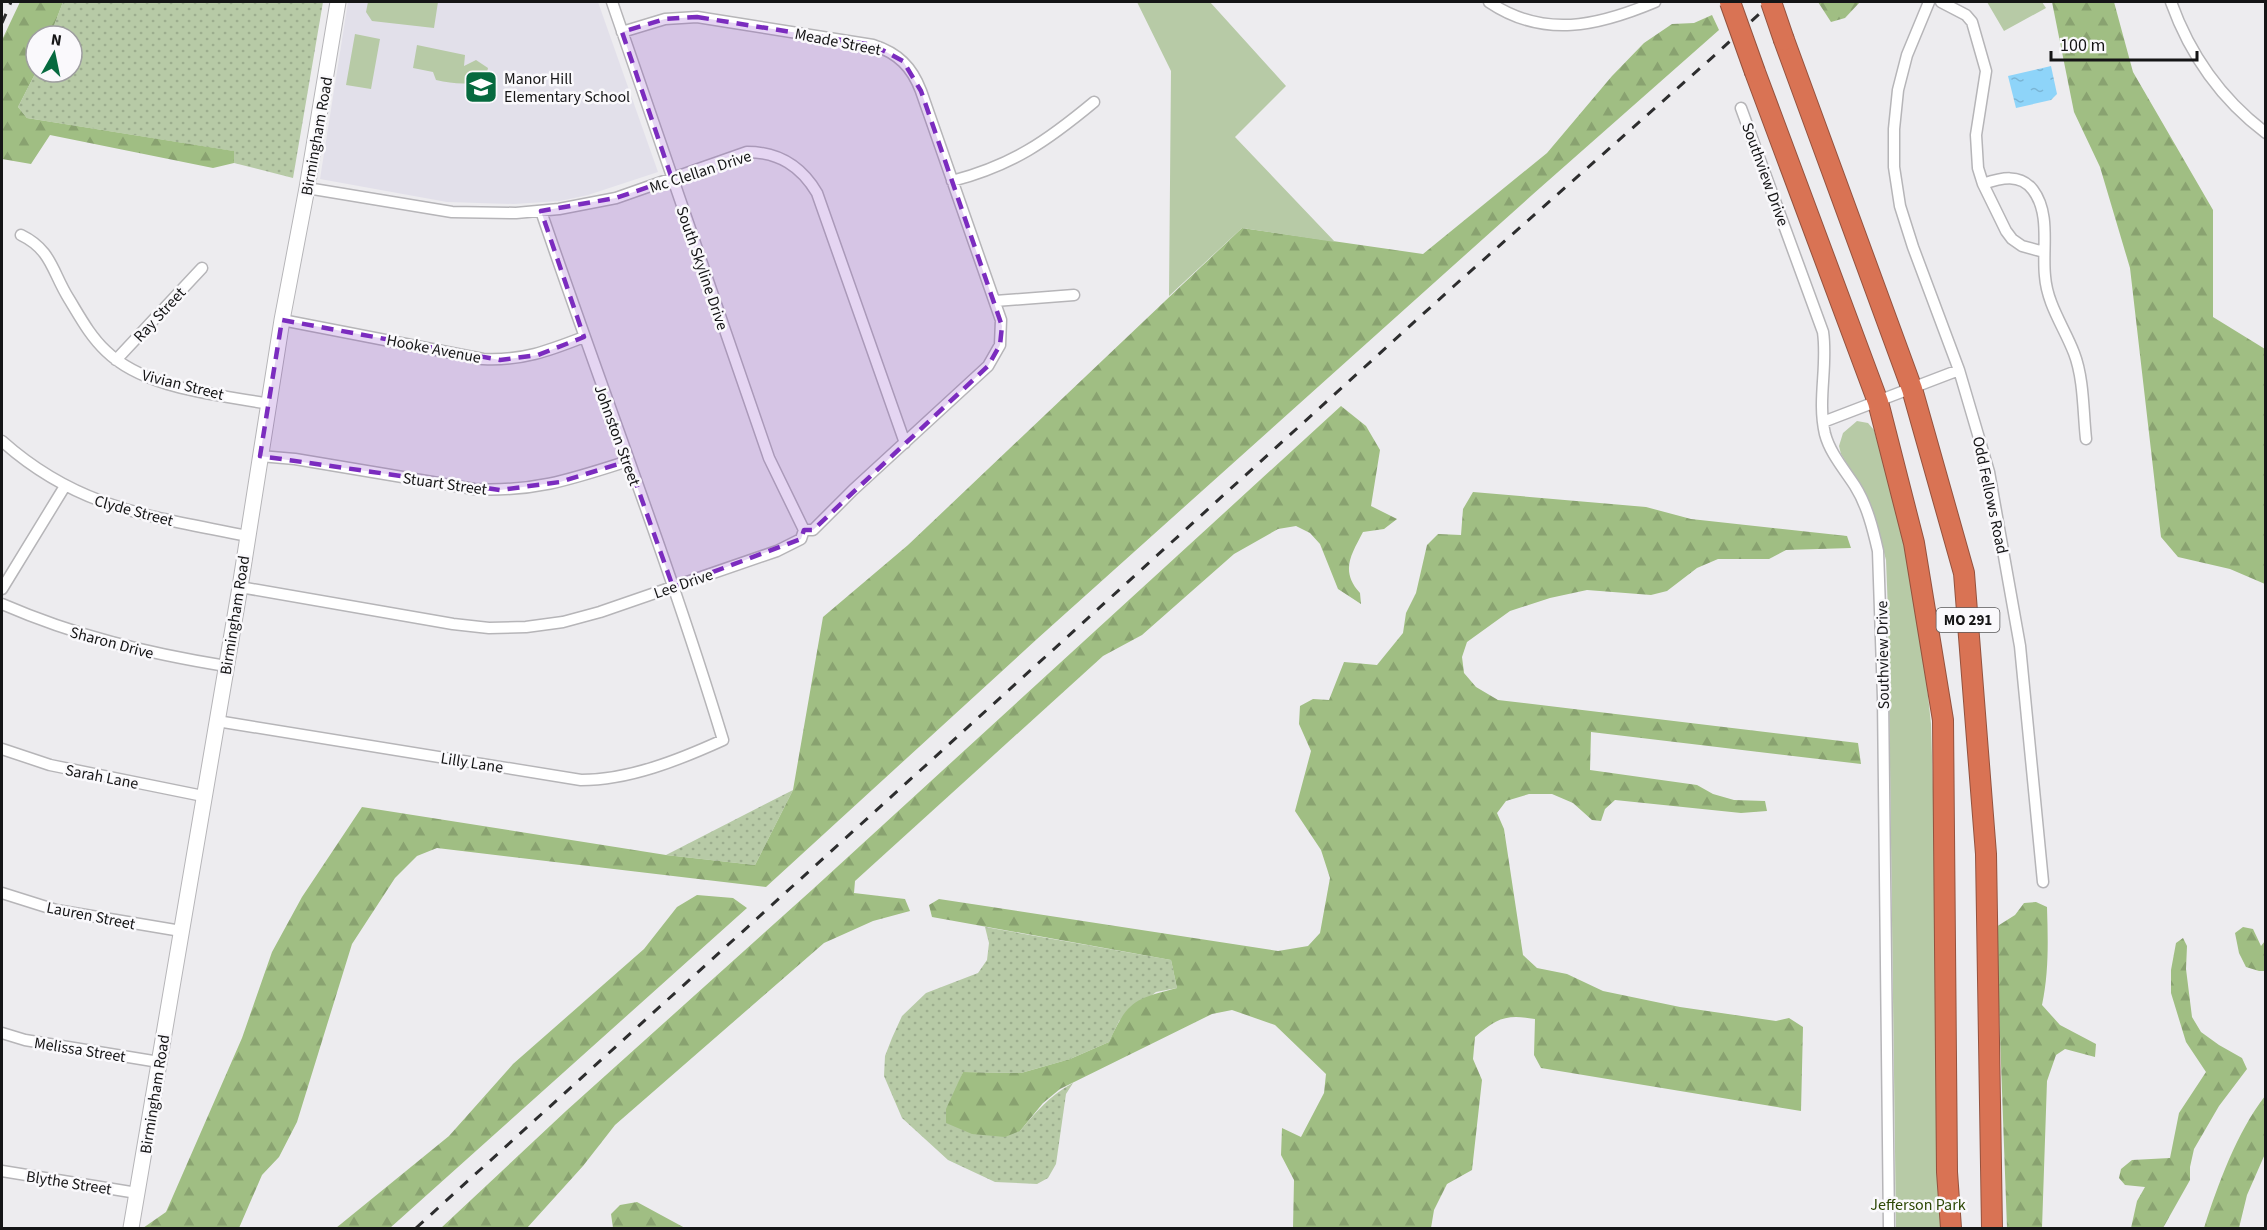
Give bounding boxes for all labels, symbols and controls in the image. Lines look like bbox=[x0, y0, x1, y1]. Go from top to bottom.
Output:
street label: Meade Street bbox=[793, 23, 883, 61]
north arrow bbox=[24, 24, 84, 84]
scale bar bbox=[2051, 24, 2196, 62]
text: N bbox=[49, 28, 63, 52]
text: 100 m bbox=[2060, 33, 2105, 58]
place label: Manor Hill Elementary School bbox=[504, 68, 630, 108]
school or university icon: Manor Hill Elementary School bbox=[463, 69, 499, 105]
street label: Birmingham Road bbox=[296, 75, 338, 197]
street label: Southview Drive bbox=[1736, 119, 1794, 229]
street label: Mc Clellan Drive bbox=[646, 145, 754, 199]
street label: South Skyline Drive bbox=[671, 203, 734, 333]
street label: Ray Street bbox=[129, 282, 191, 347]
street label: Hooke Avenue bbox=[385, 329, 483, 369]
street label: Vivian Street bbox=[139, 364, 227, 406]
street label: Johnston Street bbox=[589, 382, 646, 489]
street label: Odd Fellows Road bbox=[1967, 434, 2013, 556]
street label: Stuart Street bbox=[401, 467, 489, 501]
street label: Clyde Street bbox=[92, 490, 176, 532]
street label: Birmingham Road bbox=[215, 554, 255, 676]
street label: Lee Drive bbox=[651, 564, 716, 604]
street label: Southview Drive bbox=[1871, 600, 1895, 710]
road number: MO 291 bbox=[1936, 608, 2000, 632]
street label: Sharon Drive bbox=[67, 621, 156, 665]
street label: Lilly Lane bbox=[439, 747, 505, 779]
street label: Sarah Lane bbox=[63, 759, 140, 795]
street label: Lauren Street bbox=[45, 897, 138, 935]
street label: Melissa Street bbox=[33, 1032, 128, 1068]
street label: Birmingham Road bbox=[135, 1033, 175, 1155]
street label: Blythe Street bbox=[25, 1165, 114, 1201]
park label: Jefferson Park bbox=[1870, 1194, 1966, 1216]

